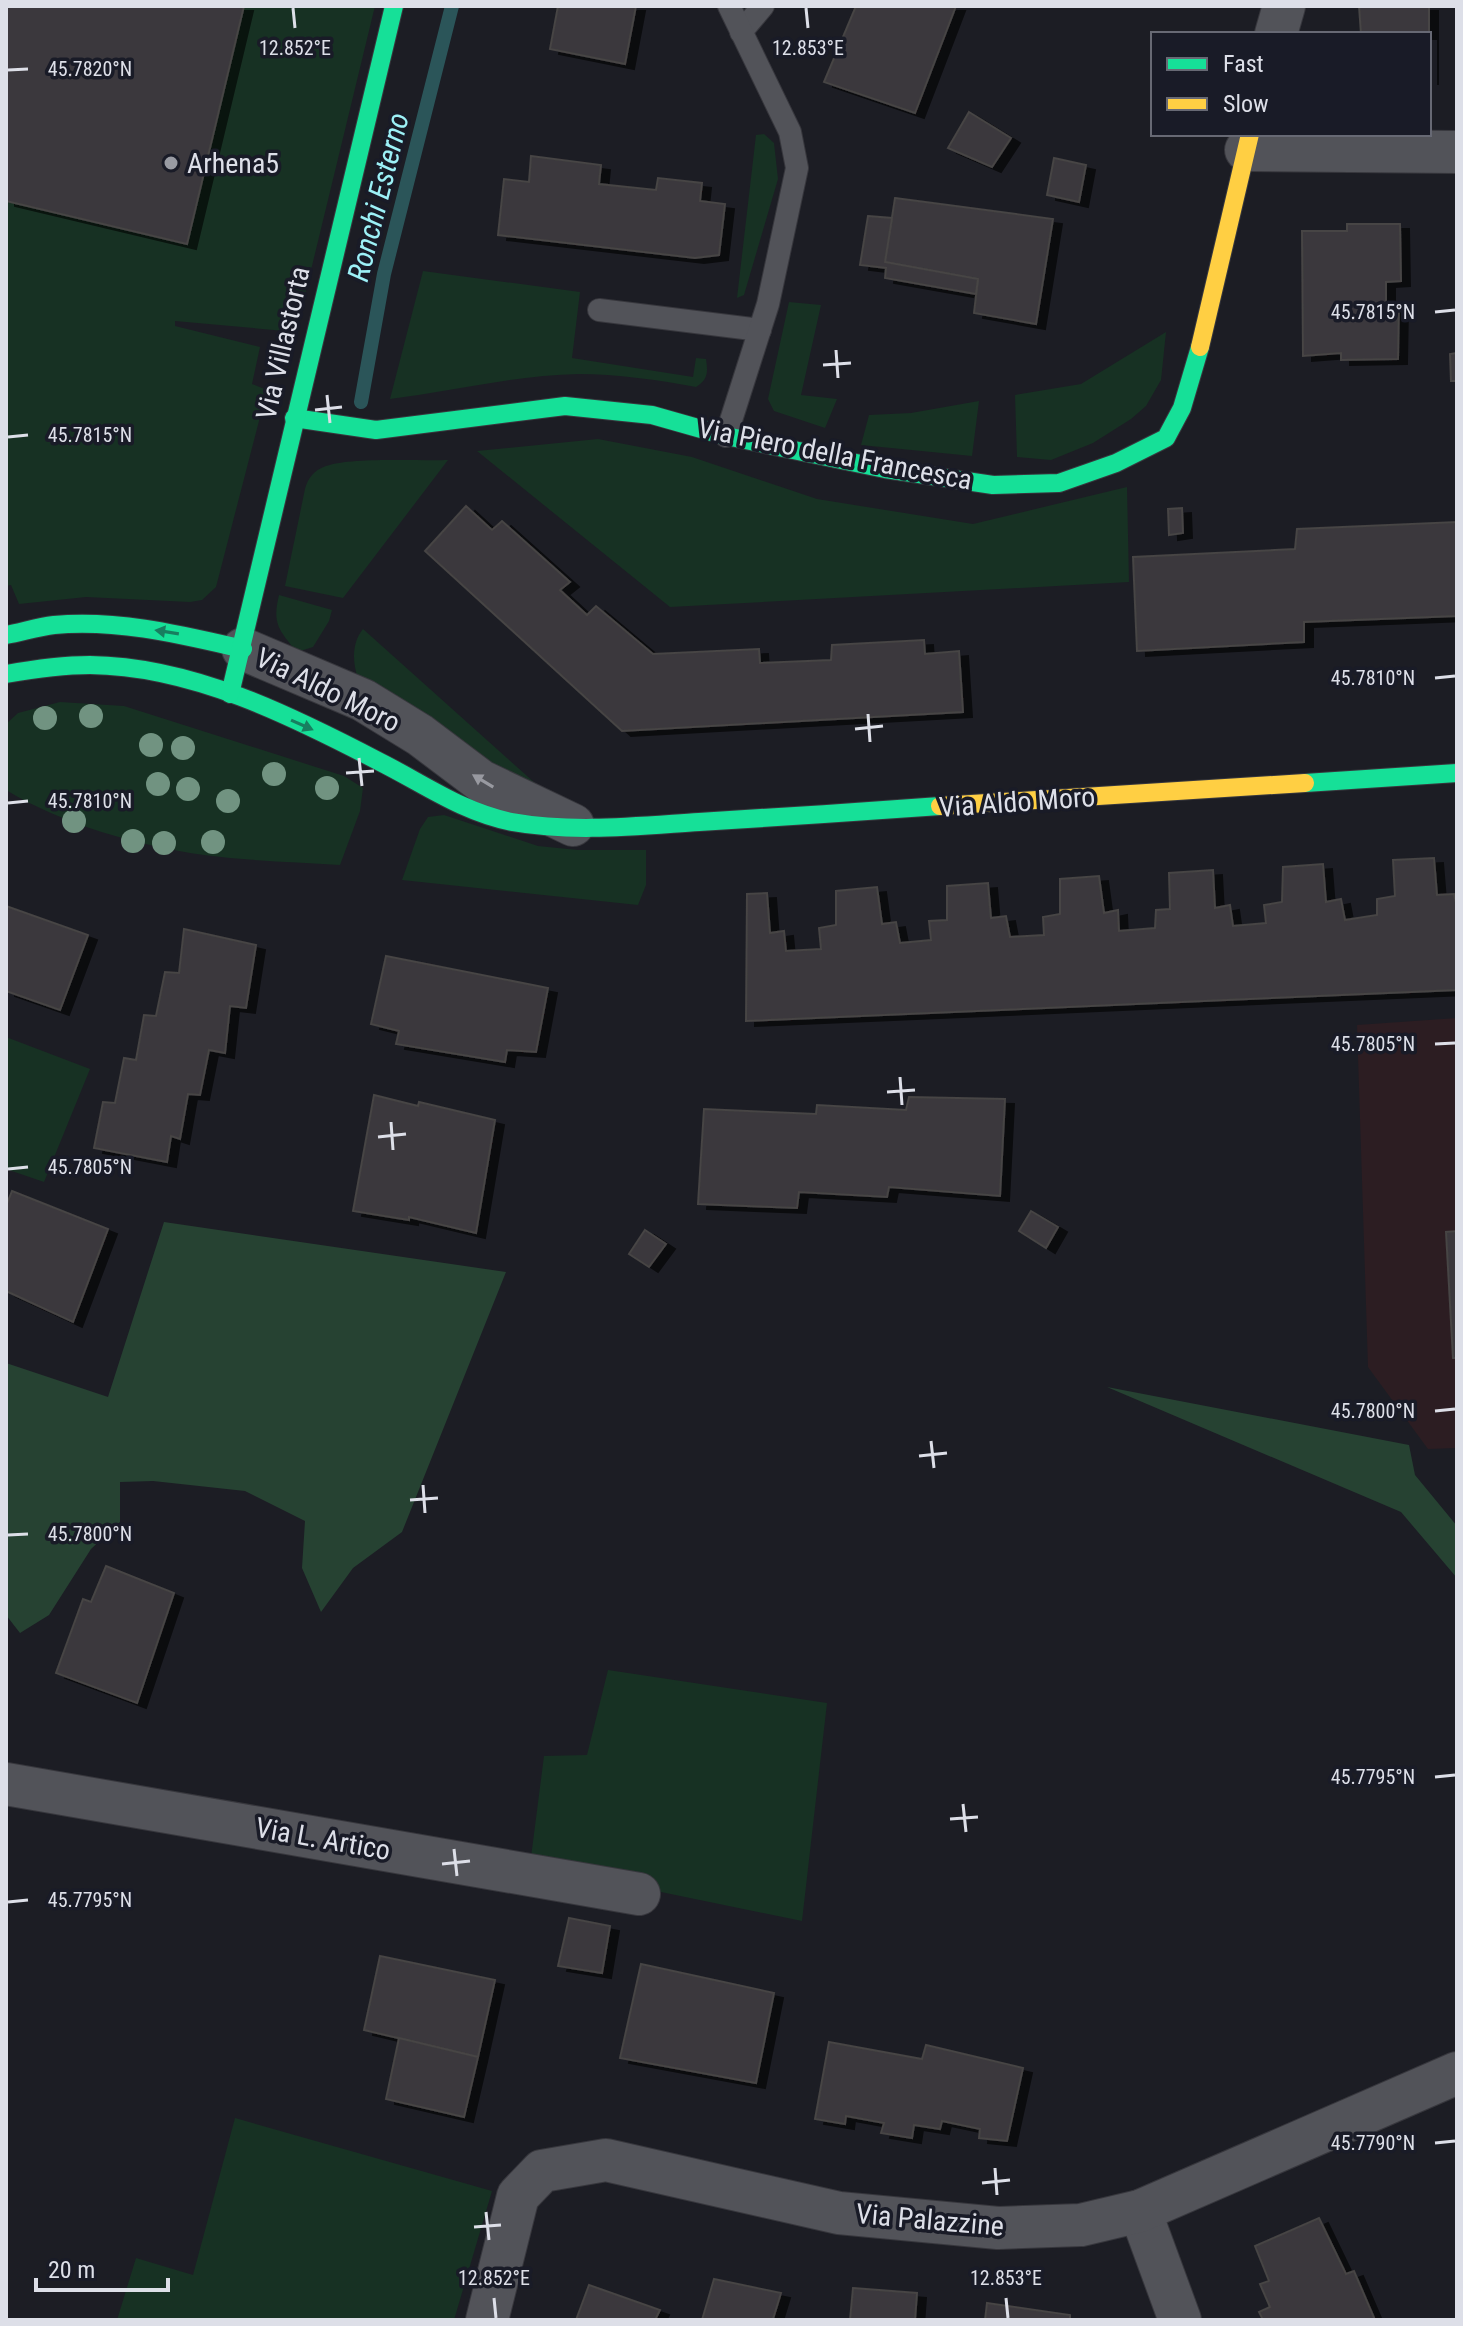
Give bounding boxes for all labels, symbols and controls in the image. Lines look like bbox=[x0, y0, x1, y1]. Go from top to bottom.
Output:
legend bbox=[1151, 32, 1431, 136]
text: 12.852°E bbox=[259, 36, 331, 60]
text: 12.853°E bbox=[772, 36, 844, 60]
text: Fast bbox=[1223, 50, 1264, 78]
text: 45.7820°N bbox=[48, 57, 132, 81]
text: Slow bbox=[1223, 90, 1269, 118]
water label: Ronchi Esterno bbox=[340, 109, 416, 285]
place label: Arhena5 bbox=[187, 147, 279, 180]
marker: Arhena5 bbox=[162, 154, 180, 172]
street label: Via Villastorta bbox=[249, 263, 317, 423]
text: 45.7815°N bbox=[1331, 300, 1415, 324]
street label: Via Piero della Francesca bbox=[695, 411, 975, 497]
text: 45.7815°N bbox=[48, 423, 132, 447]
one-way arrow bbox=[154, 626, 179, 638]
street label: Via Aldo Moro bbox=[250, 641, 406, 739]
text: 45.7810°N bbox=[1331, 666, 1415, 690]
one-way arrow bbox=[290, 718, 314, 731]
one-way arrow bbox=[472, 774, 494, 788]
street label: Via Aldo Moro bbox=[938, 780, 1096, 824]
text: 45.7810°N bbox=[48, 789, 132, 813]
text: 45.7805°N bbox=[1331, 1032, 1415, 1056]
text: 45.7805°N bbox=[48, 1155, 132, 1179]
text: 45.7800°N bbox=[1331, 1399, 1415, 1423]
text: 45.7800°N bbox=[48, 1522, 132, 1546]
text: 45.7795°N bbox=[1331, 1765, 1415, 1789]
street label: Via L. Artico bbox=[253, 1811, 393, 1867]
text: 45.7795°N bbox=[48, 1888, 132, 1912]
text: 45.7790°N bbox=[1331, 2131, 1415, 2155]
street label: Via Palazzine bbox=[855, 2197, 1005, 2243]
scale bar bbox=[36, 2242, 168, 2292]
text: 20 m bbox=[48, 2256, 95, 2284]
text: 12.852°E bbox=[458, 2266, 530, 2290]
text: 12.853°E bbox=[970, 2266, 1042, 2290]

